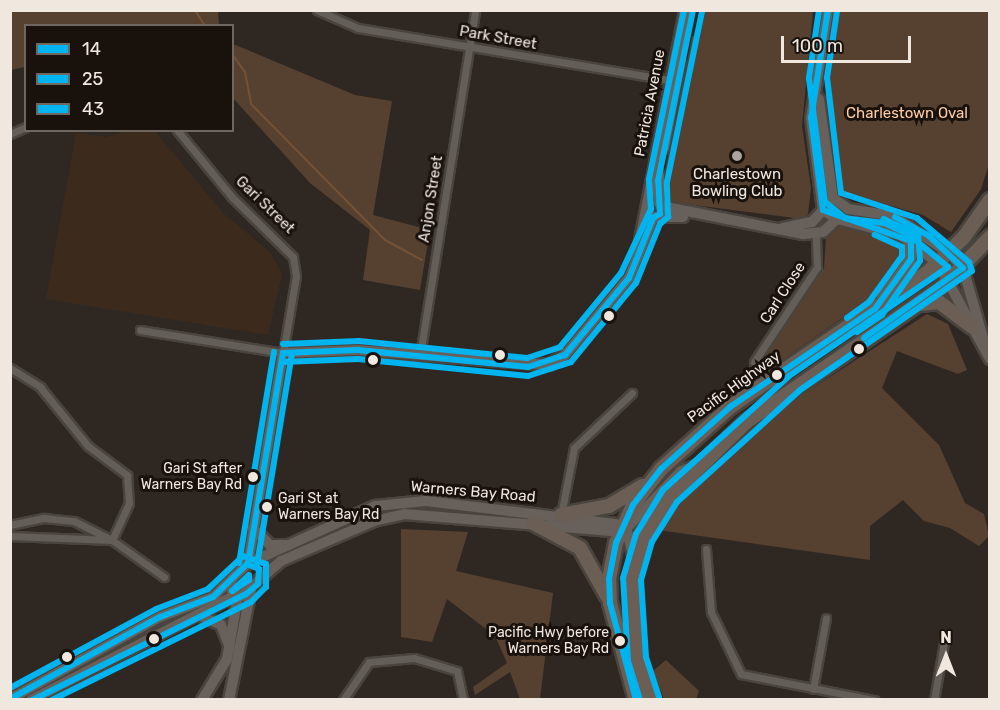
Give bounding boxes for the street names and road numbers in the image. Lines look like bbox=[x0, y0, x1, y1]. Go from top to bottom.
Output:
street label: Park Street bbox=[458, 22, 538, 54]
street label: Patricia Avenue bbox=[631, 48, 669, 158]
street label: Anjon Street bbox=[415, 154, 447, 244]
street label: Gari Street bbox=[232, 173, 298, 237]
street label: Carl Close bbox=[757, 259, 809, 327]
street label: Pacific Highway bbox=[684, 347, 784, 427]
street label: Warners Bay Road bbox=[410, 478, 536, 506]

